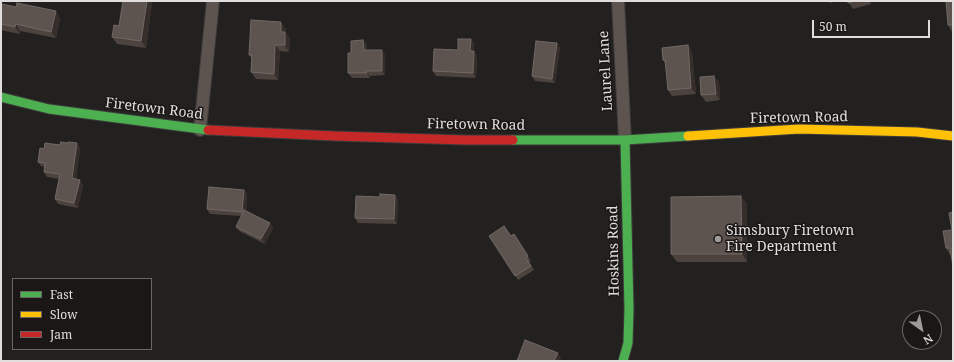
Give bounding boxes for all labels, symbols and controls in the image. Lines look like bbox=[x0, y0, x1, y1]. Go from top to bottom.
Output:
scale bar bbox=[814, 12, 932, 38]
text: 50 m bbox=[819, 18, 847, 35]
street label: Laurel Lane bbox=[596, 30, 616, 112]
street label: Firetown Road bbox=[104, 95, 204, 123]
street label: Firetown Road bbox=[750, 109, 848, 127]
street label: Firetown Road bbox=[427, 116, 525, 134]
street label: Hoskins Road bbox=[605, 205, 623, 297]
place label: Simsbury Firetown Fire Department bbox=[726, 223, 854, 256]
marker: Simsbury Firetown Fire Department bbox=[713, 234, 723, 244]
legend bbox=[12, 278, 152, 350]
text: Fast bbox=[50, 286, 73, 303]
text: Slow bbox=[50, 306, 78, 323]
north arrow bbox=[902, 310, 942, 350]
text: Jam bbox=[50, 326, 72, 343]
text: N bbox=[921, 331, 936, 348]

